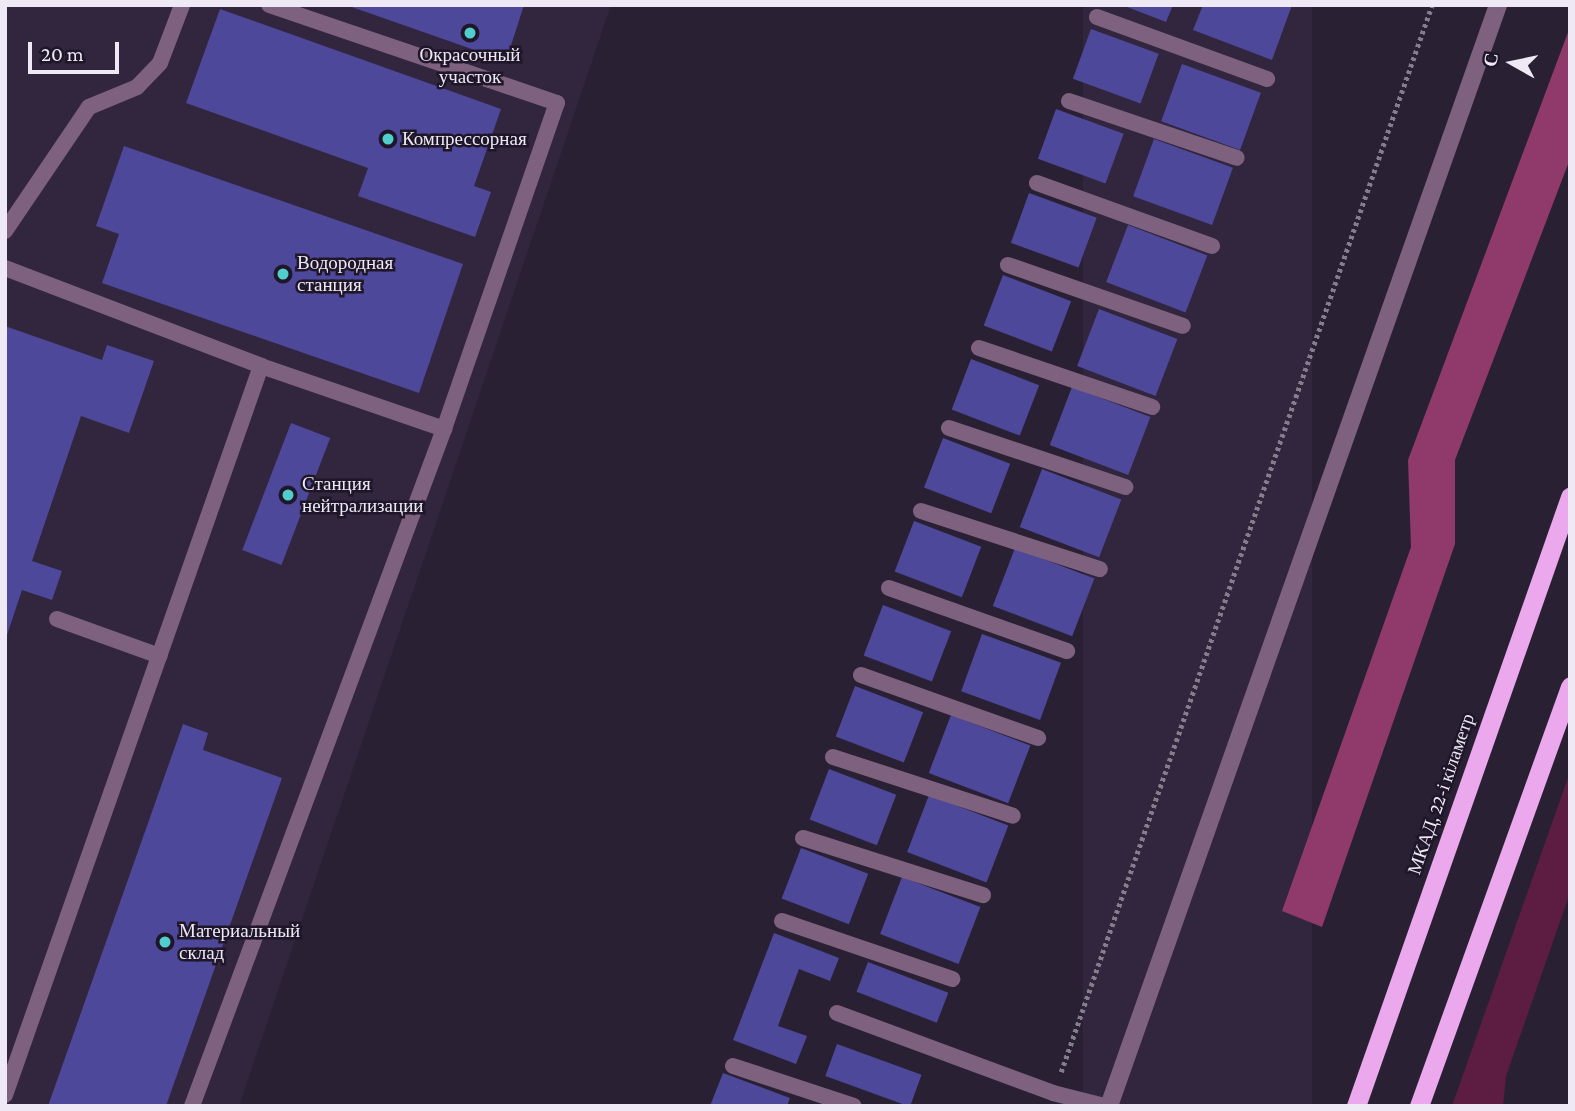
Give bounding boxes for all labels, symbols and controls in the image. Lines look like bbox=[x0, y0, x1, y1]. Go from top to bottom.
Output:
marker: Окрасочный участок bbox=[462, 25, 478, 41]
scale bar bbox=[32, 28, 122, 72]
north arrow bbox=[1477, 28, 1547, 98]
text: 20 m bbox=[41, 42, 84, 66]
place label: Окрасочный участок bbox=[420, 44, 520, 88]
text: С bbox=[1479, 51, 1502, 68]
place label: Компрессорная bbox=[402, 128, 527, 150]
marker: Компрессорная bbox=[380, 131, 396, 147]
place label: Водородная станция bbox=[297, 252, 393, 296]
marker: Водородная станция bbox=[275, 266, 291, 282]
place label: Станция нейтрализации bbox=[302, 473, 423, 517]
marker: Станция нейтрализации bbox=[280, 487, 296, 503]
street label: МКАД, 22-і кіламетр bbox=[1403, 710, 1479, 878]
place label: Материальный склад bbox=[179, 920, 300, 964]
marker: Материальный склад bbox=[157, 934, 173, 950]

